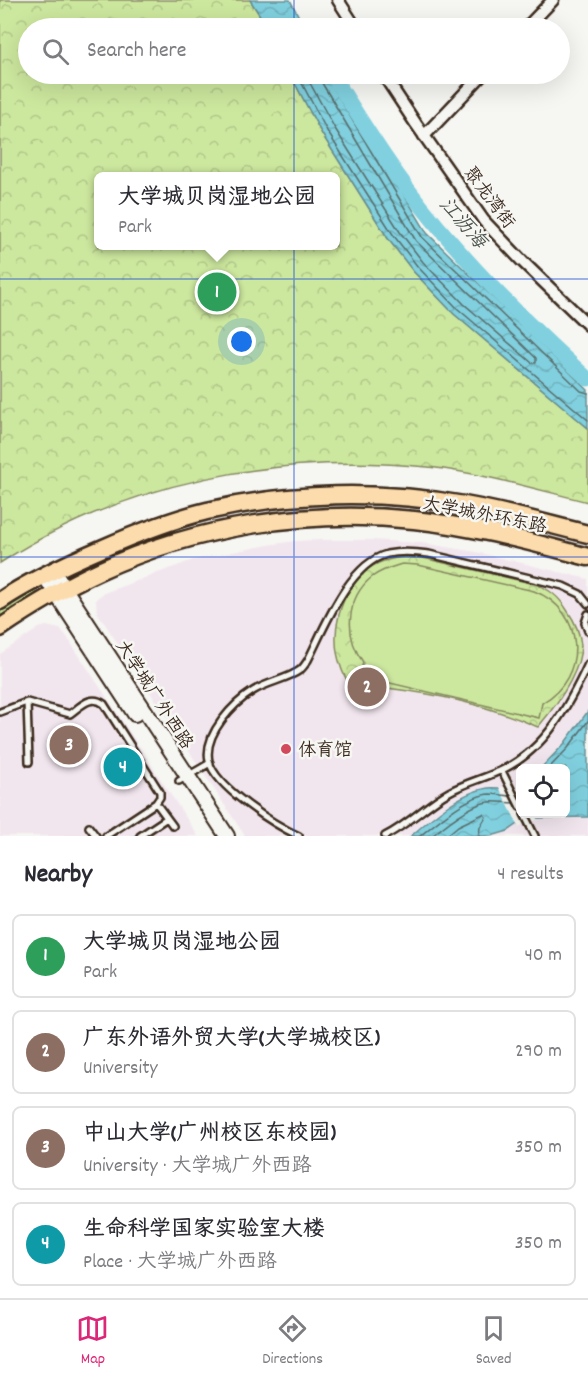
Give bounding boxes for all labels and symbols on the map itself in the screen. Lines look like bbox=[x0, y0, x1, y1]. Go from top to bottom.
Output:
street label: 聚龙湾街 bbox=[456, 162, 520, 235]
water label: 江沥海 bbox=[431, 192, 493, 257]
pin: 1 bbox=[198, 270, 236, 314]
your location bbox=[227, 327, 256, 356]
street label: 大学城外环东路 bbox=[420, 492, 549, 541]
street label: 大学城广外西路 bbox=[108, 636, 198, 755]
pin: 2 bbox=[348, 664, 386, 710]
pin: 3 bbox=[50, 722, 88, 768]
place label: 体育馆 bbox=[298, 739, 352, 764]
marker: 体育馆 bbox=[279, 742, 293, 756]
pin: 4 bbox=[104, 744, 142, 789]

